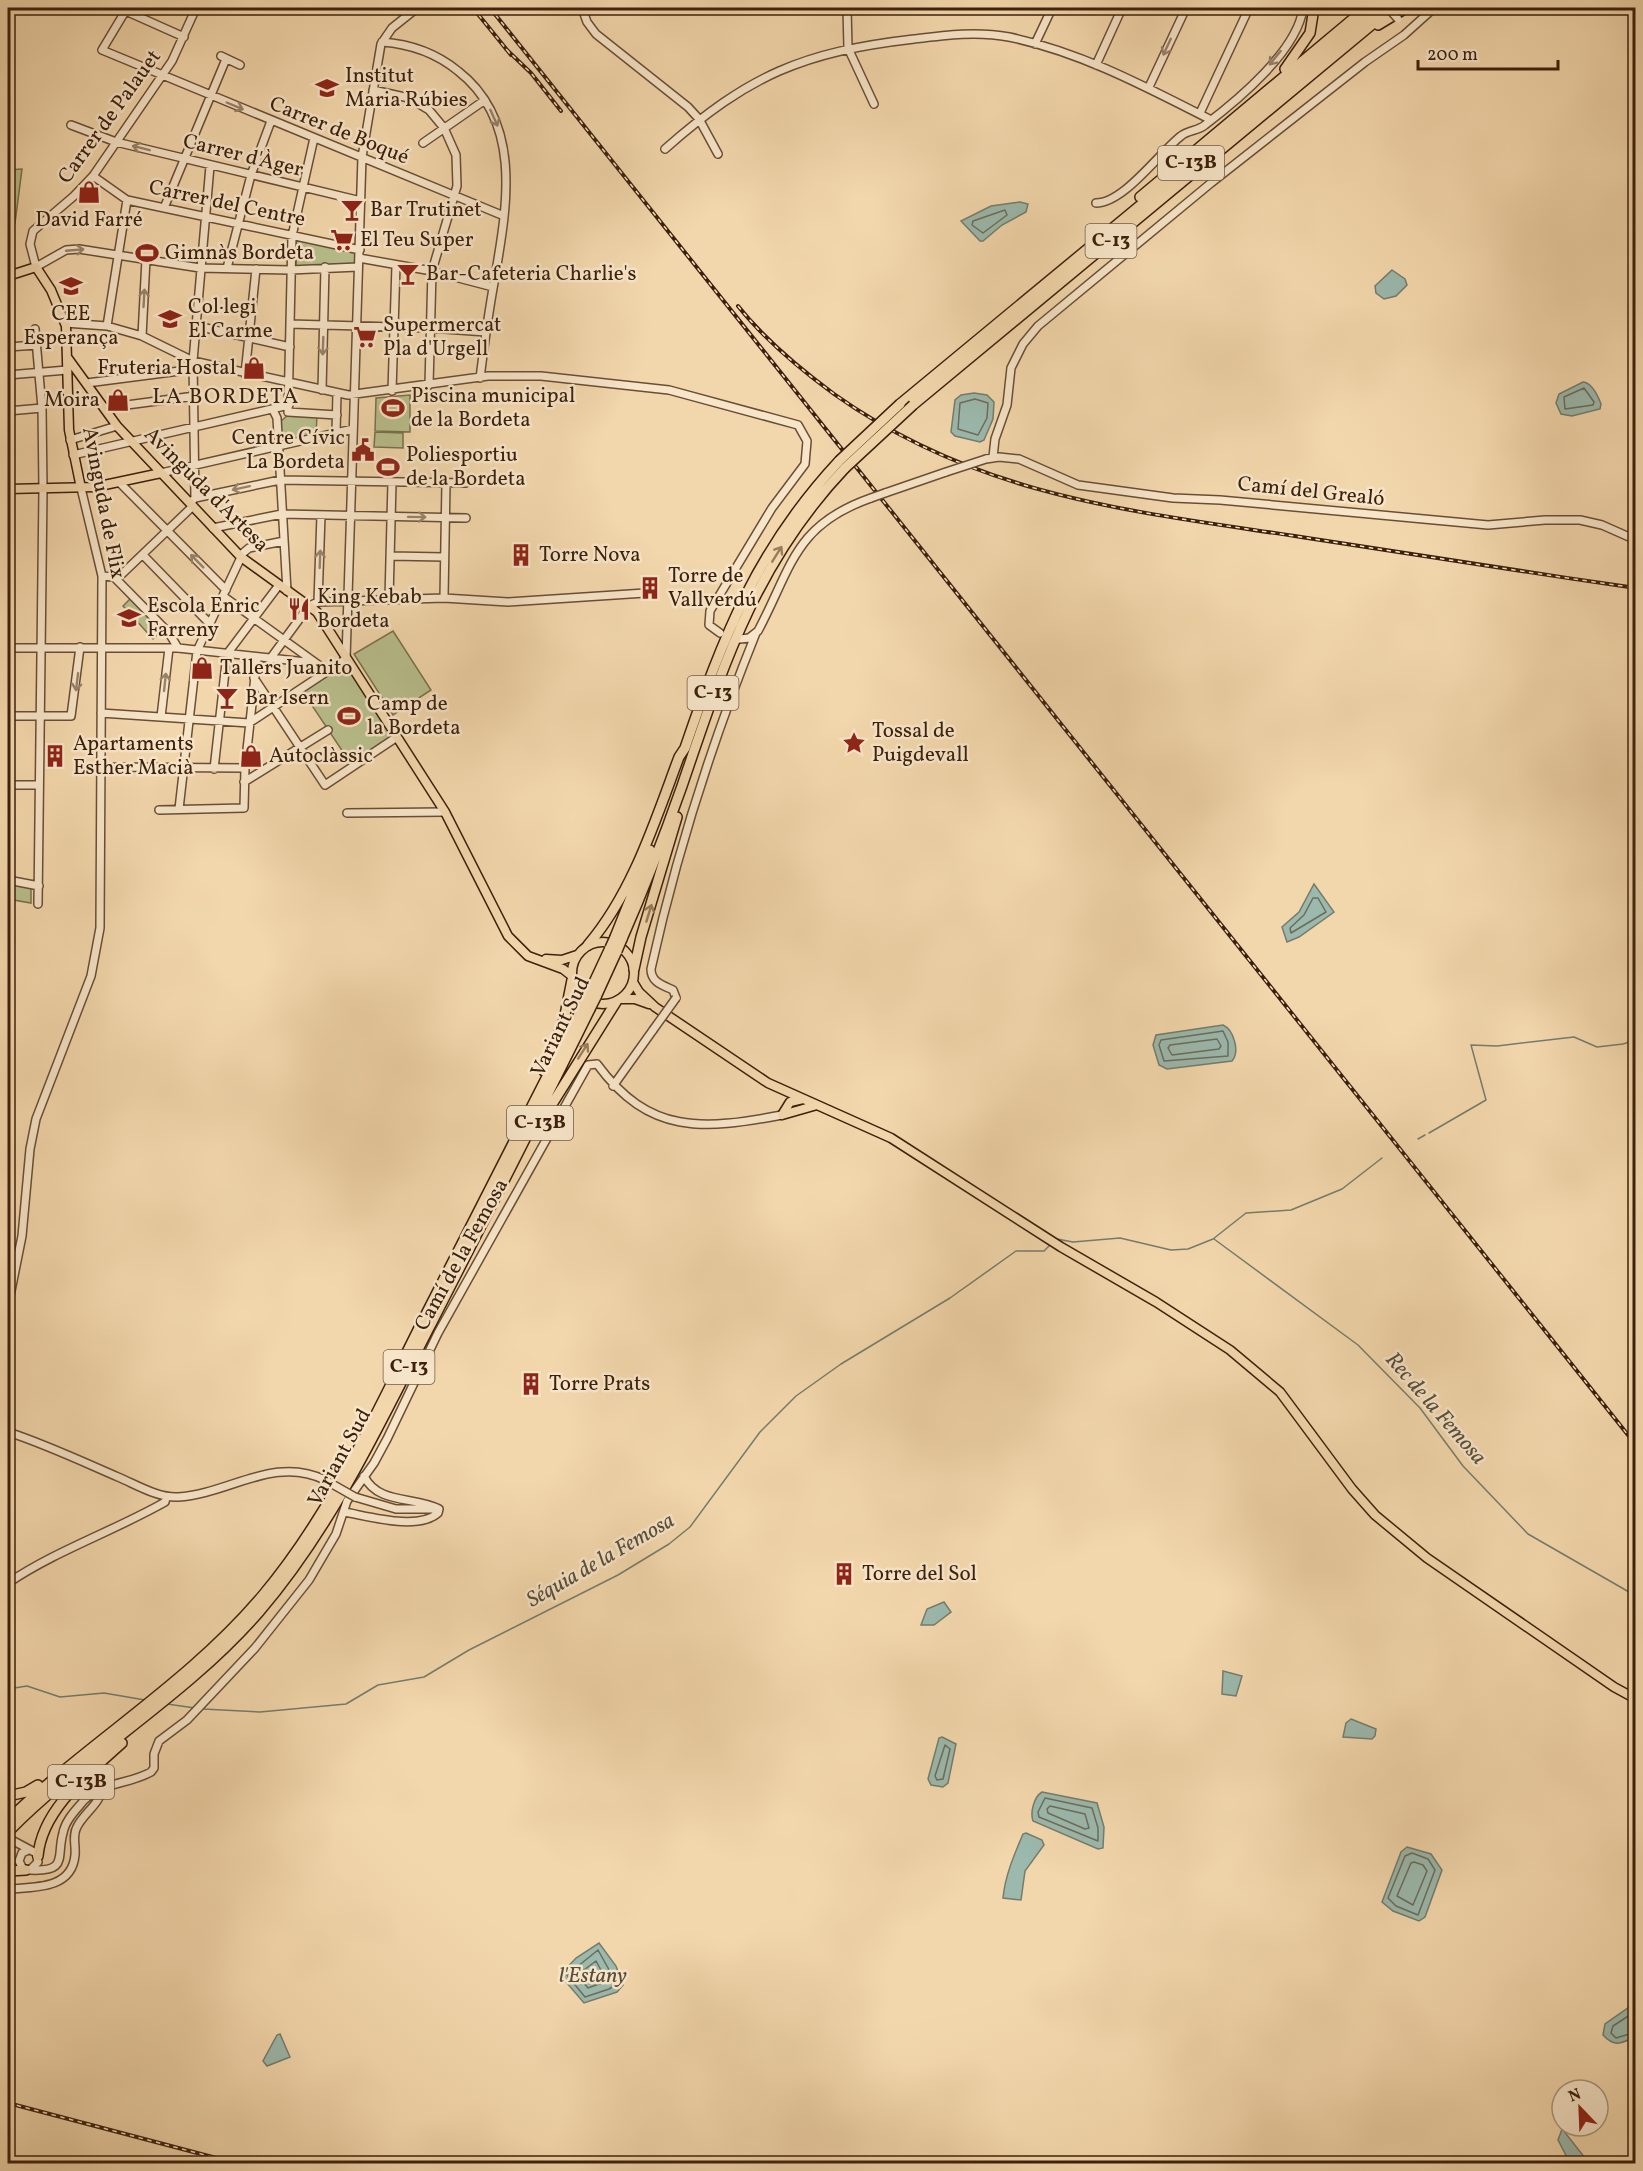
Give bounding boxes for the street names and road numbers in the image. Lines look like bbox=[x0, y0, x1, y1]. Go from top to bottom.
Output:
street label: Carrer de Palauet bbox=[51, 44, 169, 190]
street label: Carrer de Boqué bbox=[265, 90, 413, 172]
street label: Carrer d'Àger bbox=[180, 127, 306, 185]
road number: C-13B bbox=[1158, 146, 1224, 180]
street label: Carrer del Centre bbox=[146, 173, 308, 235]
road number: C-13 bbox=[1086, 224, 1136, 258]
street label: Avinguda d'Artesa bbox=[137, 421, 275, 559]
street label: Avinguda de Flix bbox=[74, 425, 132, 581]
street label: Camí del Grealó bbox=[1236, 470, 1386, 514]
road number: C-13 bbox=[688, 676, 738, 710]
street label: Variant Sud bbox=[524, 972, 598, 1082]
road number: C-13B bbox=[507, 1106, 573, 1140]
street label: Camí de la Femosa bbox=[408, 1174, 516, 1336]
road number: C-13 bbox=[384, 1350, 434, 1384]
street label: Variant Sud bbox=[301, 1404, 379, 1512]
road number: C-13B bbox=[48, 1765, 114, 1799]

